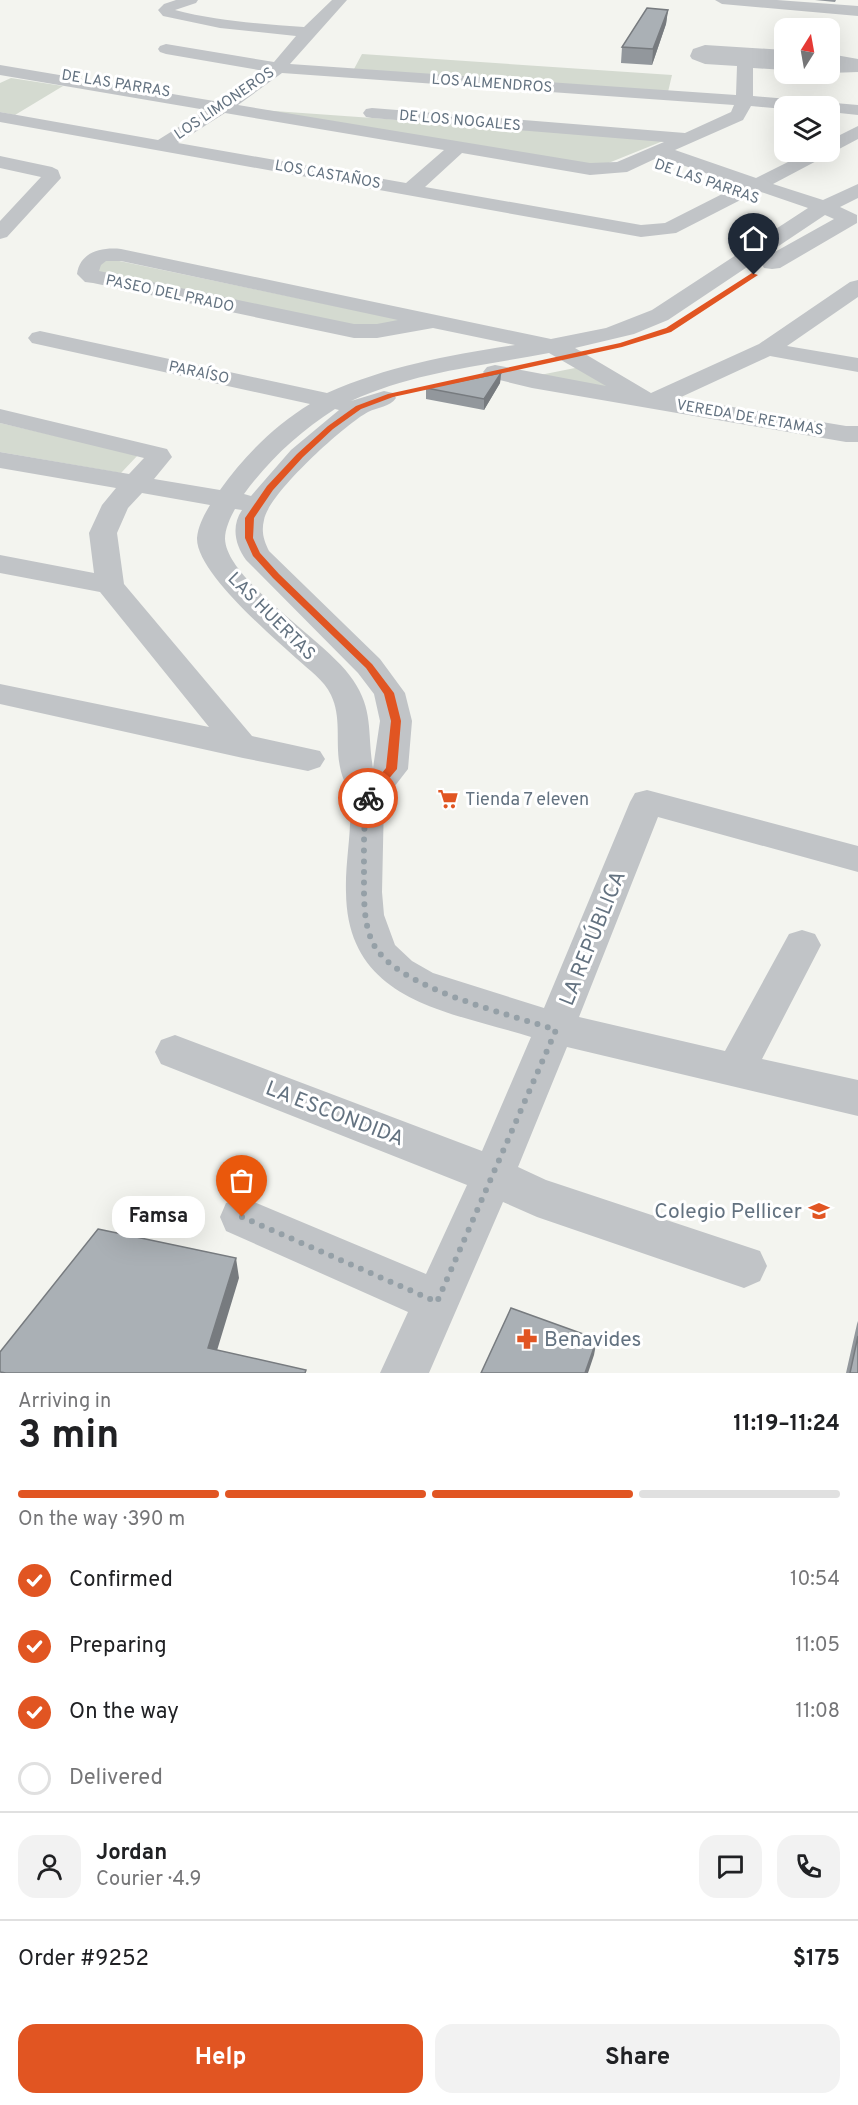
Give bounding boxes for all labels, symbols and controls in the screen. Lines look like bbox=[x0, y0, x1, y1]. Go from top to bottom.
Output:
north arrow bbox=[774, 18, 840, 84]
map controls bbox=[774, 18, 840, 162]
street label: LOS LIMONEROS bbox=[171, 64, 279, 145]
street label: DE LAS PARRAS bbox=[60, 66, 172, 102]
street label: LOS ALMENDROS bbox=[431, 71, 553, 98]
button: layers bbox=[774, 96, 840, 162]
street label: DE LOS NOGALES bbox=[398, 107, 522, 136]
street label: LOS CASTAÑOS bbox=[273, 156, 382, 194]
street label: DE LAS PARRAS bbox=[651, 156, 762, 209]
pin bbox=[728, 213, 779, 275]
icon: home bbox=[737, 222, 770, 255]
street label: PASEO DEL PRADO bbox=[104, 272, 236, 317]
street label: PARAÍSO bbox=[167, 357, 231, 389]
street label: VEREDA DE RETAMAS bbox=[675, 396, 825, 441]
street label: LAS HUERTAS bbox=[222, 568, 320, 666]
courier bbox=[338, 768, 398, 828]
icon: bike bbox=[352, 782, 385, 815]
supermarket icon: Tienda 7 eleven bbox=[436, 787, 460, 811]
place label: Tienda 7 eleven bbox=[465, 789, 589, 812]
street label: LA REPÚBLICA bbox=[553, 867, 633, 1010]
street label: LA ESCONDIDA bbox=[261, 1076, 408, 1153]
pin bbox=[216, 1155, 267, 1217]
icon: bag bbox=[225, 1164, 258, 1197]
callout: Famsa bbox=[113, 1196, 206, 1238]
place label: Colegio Pellicer bbox=[654, 1199, 802, 1226]
school or university icon: Colegio Pellicer bbox=[807, 1199, 831, 1223]
text: Famsa bbox=[129, 1204, 188, 1230]
pharmacy icon: Benavides bbox=[515, 1327, 539, 1351]
place label: Benavides bbox=[544, 1327, 641, 1354]
text: Arriving in bbox=[18, 1389, 111, 1415]
text: 11:19–11:24 bbox=[733, 1411, 840, 1438]
text: 3 min bbox=[18, 1413, 119, 1462]
text: On the way · 390 m bbox=[18, 1507, 185, 1533]
icon: check bbox=[18, 1564, 51, 1597]
text: Confirmed bbox=[69, 1567, 173, 1594]
text: 10:54 bbox=[790, 1567, 840, 1593]
icon: check bbox=[18, 1630, 51, 1663]
text: Preparing bbox=[69, 1633, 167, 1660]
text: 11:05 bbox=[795, 1633, 840, 1659]
icon: check bbox=[18, 1696, 51, 1729]
text: On the way bbox=[69, 1699, 179, 1726]
text: 11:08 bbox=[796, 1699, 840, 1725]
text: Delivered bbox=[69, 1765, 163, 1792]
button: person bbox=[18, 1835, 81, 1898]
button: chat bbox=[699, 1835, 762, 1898]
button: phone bbox=[777, 1835, 840, 1898]
text: Jordan bbox=[96, 1840, 167, 1867]
text: Courier · 4.9 bbox=[96, 1867, 201, 1893]
text: Order #9252 bbox=[18, 1946, 149, 1973]
text: $175 bbox=[793, 1946, 840, 1973]
button: Help bbox=[18, 2024, 423, 2093]
button: Share bbox=[435, 2024, 840, 2093]

